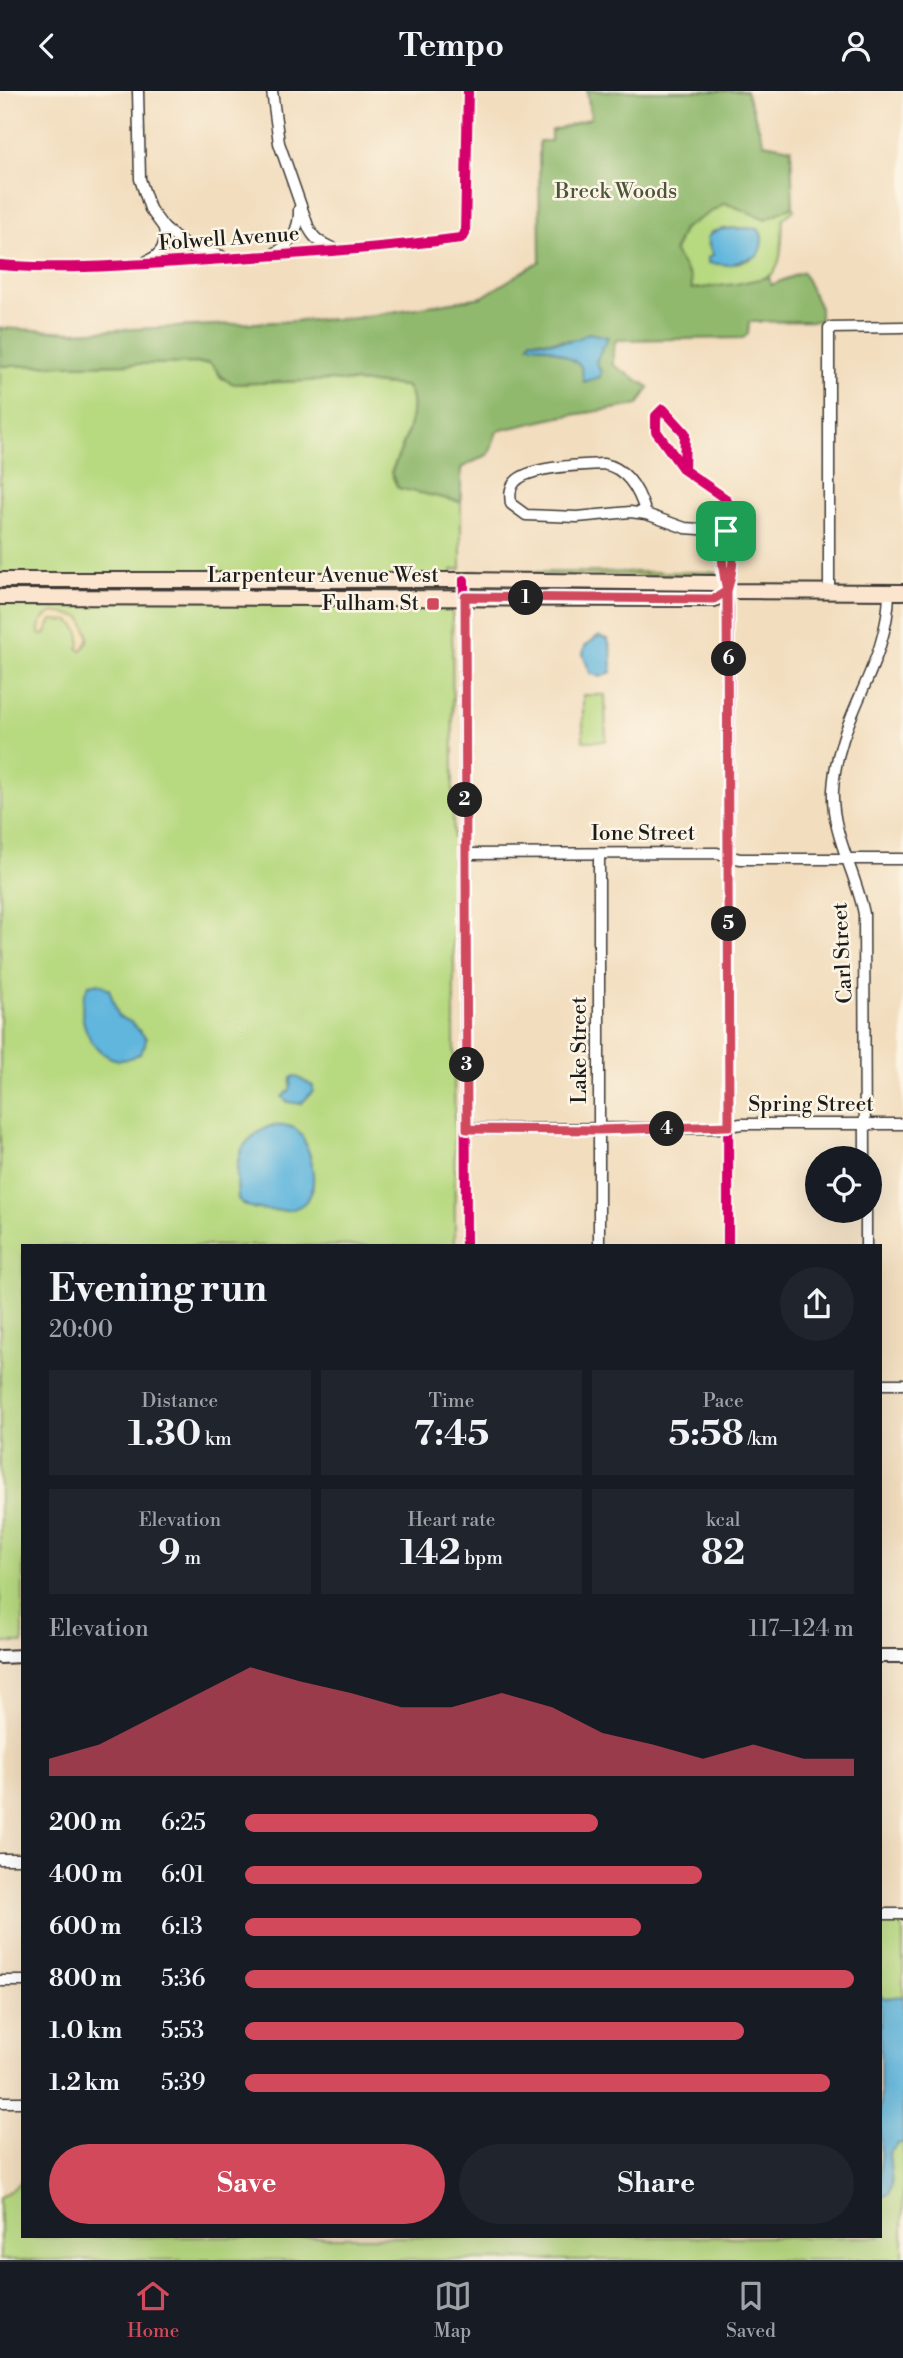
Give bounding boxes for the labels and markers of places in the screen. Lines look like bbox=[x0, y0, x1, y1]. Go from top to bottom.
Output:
pin bbox=[696, 501, 756, 561]
pin: 1 bbox=[508, 581, 544, 615]
place label: Fulham St bbox=[322, 591, 420, 617]
marker: Fulham St bbox=[425, 596, 441, 612]
pin: 6 bbox=[712, 641, 746, 677]
pin: 2 bbox=[448, 783, 482, 817]
pin: 5 bbox=[712, 907, 746, 941]
pin: 3 bbox=[449, 1047, 484, 1083]
pin: 4 bbox=[650, 1111, 684, 1147]

